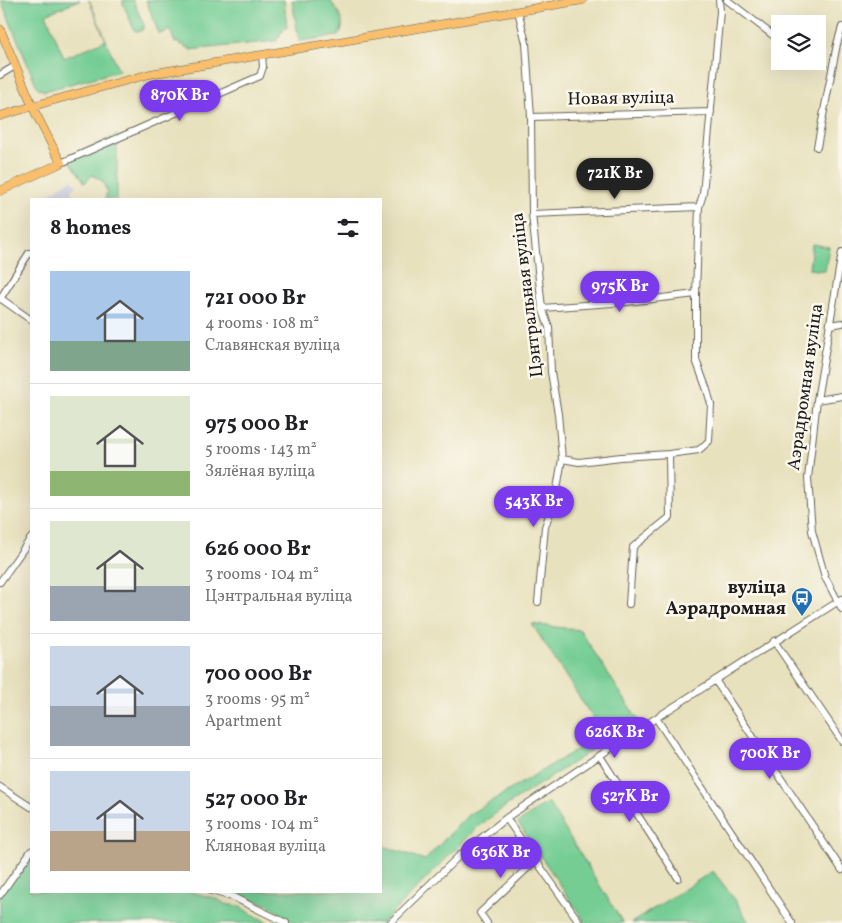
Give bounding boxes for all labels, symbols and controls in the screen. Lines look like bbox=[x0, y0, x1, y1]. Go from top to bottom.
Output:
map controls bbox=[771, 15, 826, 70]
button: layers bbox=[771, 15, 826, 70]
pin: 870K Br bbox=[134, 80, 226, 122]
text: 870K Br bbox=[151, 85, 209, 107]
street label: Новая вуліца bbox=[567, 86, 675, 112]
pin: 721K Br bbox=[569, 158, 661, 200]
text: 721K Br bbox=[587, 163, 643, 185]
street label: Цэнтральная вуліца bbox=[505, 211, 551, 379]
text: 8 homes bbox=[50, 214, 131, 243]
icon: filters bbox=[334, 214, 362, 242]
pin: 975K Br bbox=[574, 270, 666, 313]
text: 975K Br bbox=[591, 276, 649, 298]
text: 721 000 Br bbox=[205, 284, 306, 313]
icon: home bbox=[90, 291, 150, 351]
street label: Аэрадромная вуліца bbox=[782, 302, 830, 472]
text: 4 rooms · 108 m² bbox=[205, 313, 319, 335]
text: Славянская вуліца bbox=[205, 335, 341, 357]
text: 975 000 Br bbox=[205, 410, 308, 439]
icon: home bbox=[90, 416, 150, 476]
text: 5 rooms · 143 m² bbox=[205, 439, 317, 461]
text: Зялёная вуліца bbox=[205, 461, 315, 483]
pin: 543K Br bbox=[488, 486, 580, 528]
text: 543K Br bbox=[505, 491, 563, 513]
text: 626 000 Br bbox=[205, 535, 311, 564]
icon: home bbox=[90, 541, 150, 601]
text: 3 rooms · 104 m² bbox=[205, 564, 319, 586]
place label: вуліца Аэрадромная bbox=[666, 576, 786, 622]
text: Цэнтральная вуліца bbox=[205, 586, 353, 608]
bus stop icon: вуліца Аэрадромная bbox=[790, 586, 814, 617]
text: 700 000 Br bbox=[205, 660, 312, 689]
icon: home bbox=[90, 666, 150, 726]
text: 3 rooms · 95 m² bbox=[205, 689, 310, 711]
text: Apartment bbox=[205, 711, 282, 733]
pin: 626K Br bbox=[569, 716, 661, 759]
text: 626K Br bbox=[586, 722, 645, 744]
pin: 700K Br bbox=[724, 738, 816, 780]
text: 700K Br bbox=[740, 743, 800, 765]
pin: 527K Br bbox=[584, 780, 676, 823]
text: 527 000 Br bbox=[205, 785, 307, 814]
text: 527K Br bbox=[602, 786, 658, 808]
icon: home bbox=[90, 791, 150, 851]
text: 3 rooms · 104 m² bbox=[205, 814, 319, 836]
text: Кляновая вуліца bbox=[205, 836, 326, 858]
pin: 636K Br bbox=[455, 836, 547, 879]
text: 636K Br bbox=[472, 842, 530, 864]

